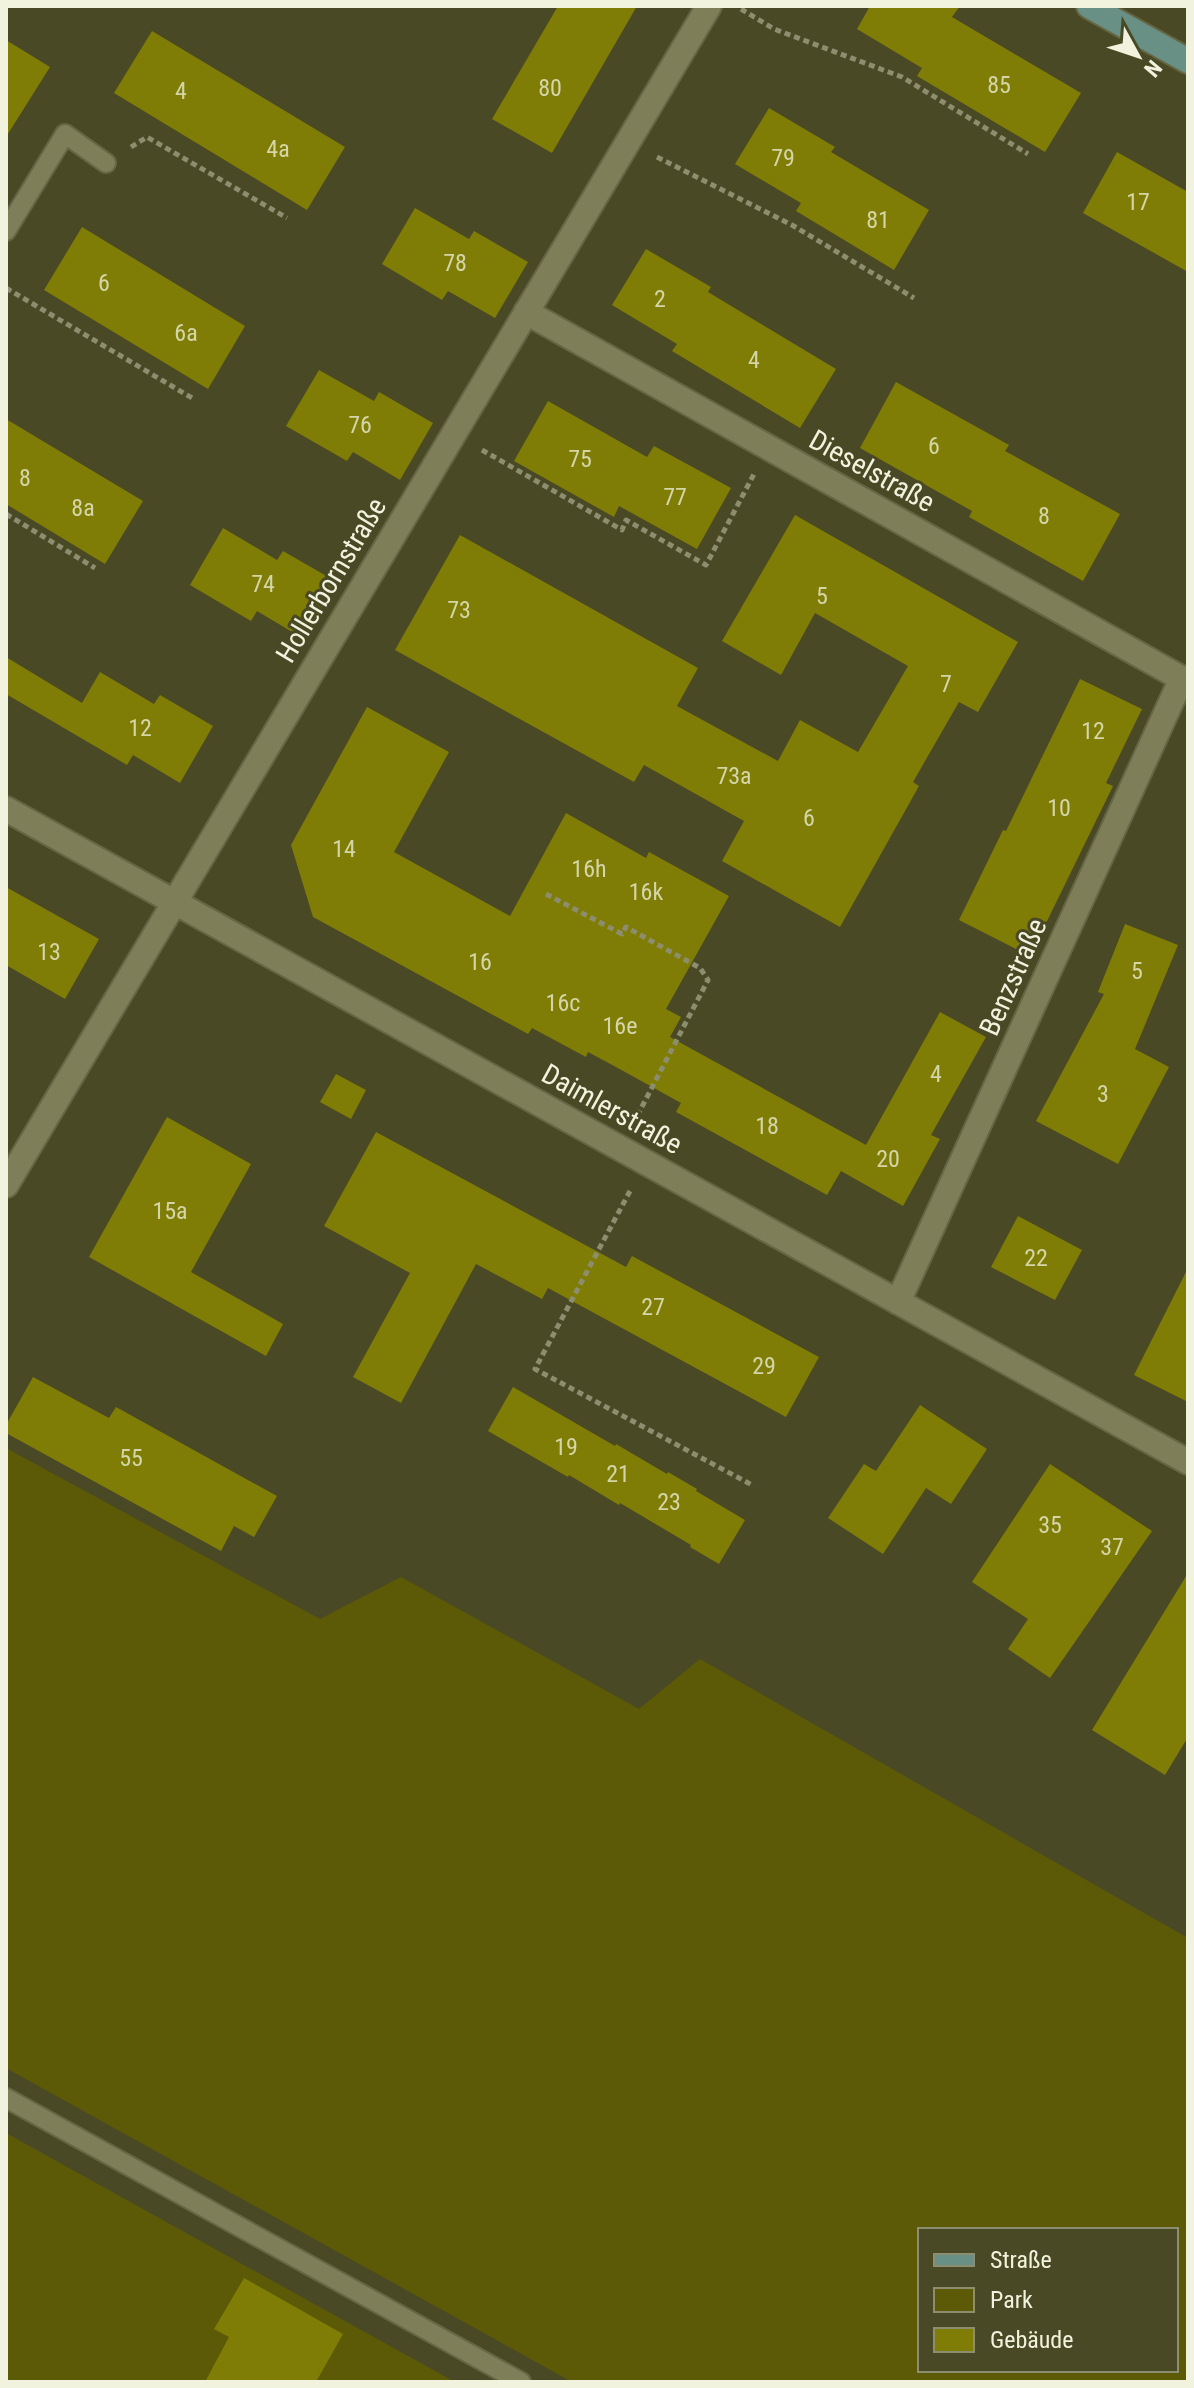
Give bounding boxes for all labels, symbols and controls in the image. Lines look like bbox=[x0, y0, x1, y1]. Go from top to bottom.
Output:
north arrow bbox=[1098, 16, 1178, 96]
text: N bbox=[1139, 55, 1167, 82]
house number: 85 bbox=[987, 71, 1011, 99]
house number: 80 bbox=[538, 74, 562, 102]
house number: 4 bbox=[175, 77, 187, 105]
house number: 4a bbox=[266, 135, 290, 163]
house number: 79 bbox=[771, 144, 795, 172]
house number: 17 bbox=[1126, 188, 1150, 216]
house number: 81 bbox=[866, 206, 890, 234]
house number: 78 bbox=[443, 249, 467, 277]
house number: 6 bbox=[98, 269, 110, 297]
house number: 2 bbox=[654, 285, 666, 313]
house number: 6a bbox=[174, 319, 198, 347]
house number: 4 bbox=[748, 346, 760, 374]
house number: 76 bbox=[348, 411, 372, 439]
street label: Dieselstraße bbox=[804, 423, 940, 519]
house number: 6 bbox=[928, 432, 940, 460]
house number: 75 bbox=[568, 445, 592, 473]
house number: 8 bbox=[19, 464, 31, 492]
house number: 77 bbox=[663, 483, 687, 511]
street label: Hollerbornstraße bbox=[269, 492, 393, 668]
house number: 8a bbox=[71, 494, 95, 522]
house number: 8 bbox=[1038, 502, 1050, 530]
house number: 74 bbox=[251, 570, 275, 598]
house number: 5 bbox=[816, 582, 828, 610]
house number: 73 bbox=[447, 596, 471, 624]
house number: 7 bbox=[940, 670, 952, 698]
house number: 12 bbox=[128, 714, 152, 742]
house number: 12 bbox=[1081, 717, 1105, 745]
house number: 73a bbox=[716, 762, 752, 790]
house number: 10 bbox=[1047, 794, 1071, 822]
house number: 6 bbox=[803, 804, 815, 832]
house number: 14 bbox=[332, 835, 356, 863]
house number: 16h bbox=[571, 855, 607, 883]
house number: 16k bbox=[629, 878, 663, 906]
street label: Benzstraße bbox=[973, 913, 1053, 1041]
house number: 13 bbox=[37, 938, 61, 966]
house number: 16 bbox=[468, 948, 492, 976]
house number: 5 bbox=[1131, 957, 1143, 985]
house number: 16c bbox=[546, 989, 580, 1017]
house number: 16e bbox=[603, 1012, 637, 1040]
street label: Daimlerstraße bbox=[536, 1057, 688, 1161]
house number: 4 bbox=[930, 1060, 942, 1088]
house number: 3 bbox=[1097, 1080, 1109, 1108]
house number: 18 bbox=[755, 1112, 779, 1140]
house number: 20 bbox=[876, 1145, 900, 1173]
house number: 15a bbox=[152, 1197, 188, 1225]
house number: 22 bbox=[1024, 1244, 1048, 1272]
house number: 27 bbox=[641, 1293, 665, 1321]
house number: 29 bbox=[752, 1352, 776, 1380]
house number: 19 bbox=[554, 1433, 578, 1461]
house number: 55 bbox=[119, 1444, 143, 1472]
house number: 21 bbox=[606, 1460, 630, 1488]
house number: 23 bbox=[657, 1488, 681, 1516]
house number: 35 bbox=[1038, 1511, 1062, 1539]
house number: 37 bbox=[1100, 1533, 1124, 1561]
legend bbox=[918, 2228, 1178, 2372]
text: Straße bbox=[990, 2246, 1052, 2274]
text: Park bbox=[990, 2286, 1033, 2314]
text: Gebäude bbox=[990, 2326, 1074, 2354]

